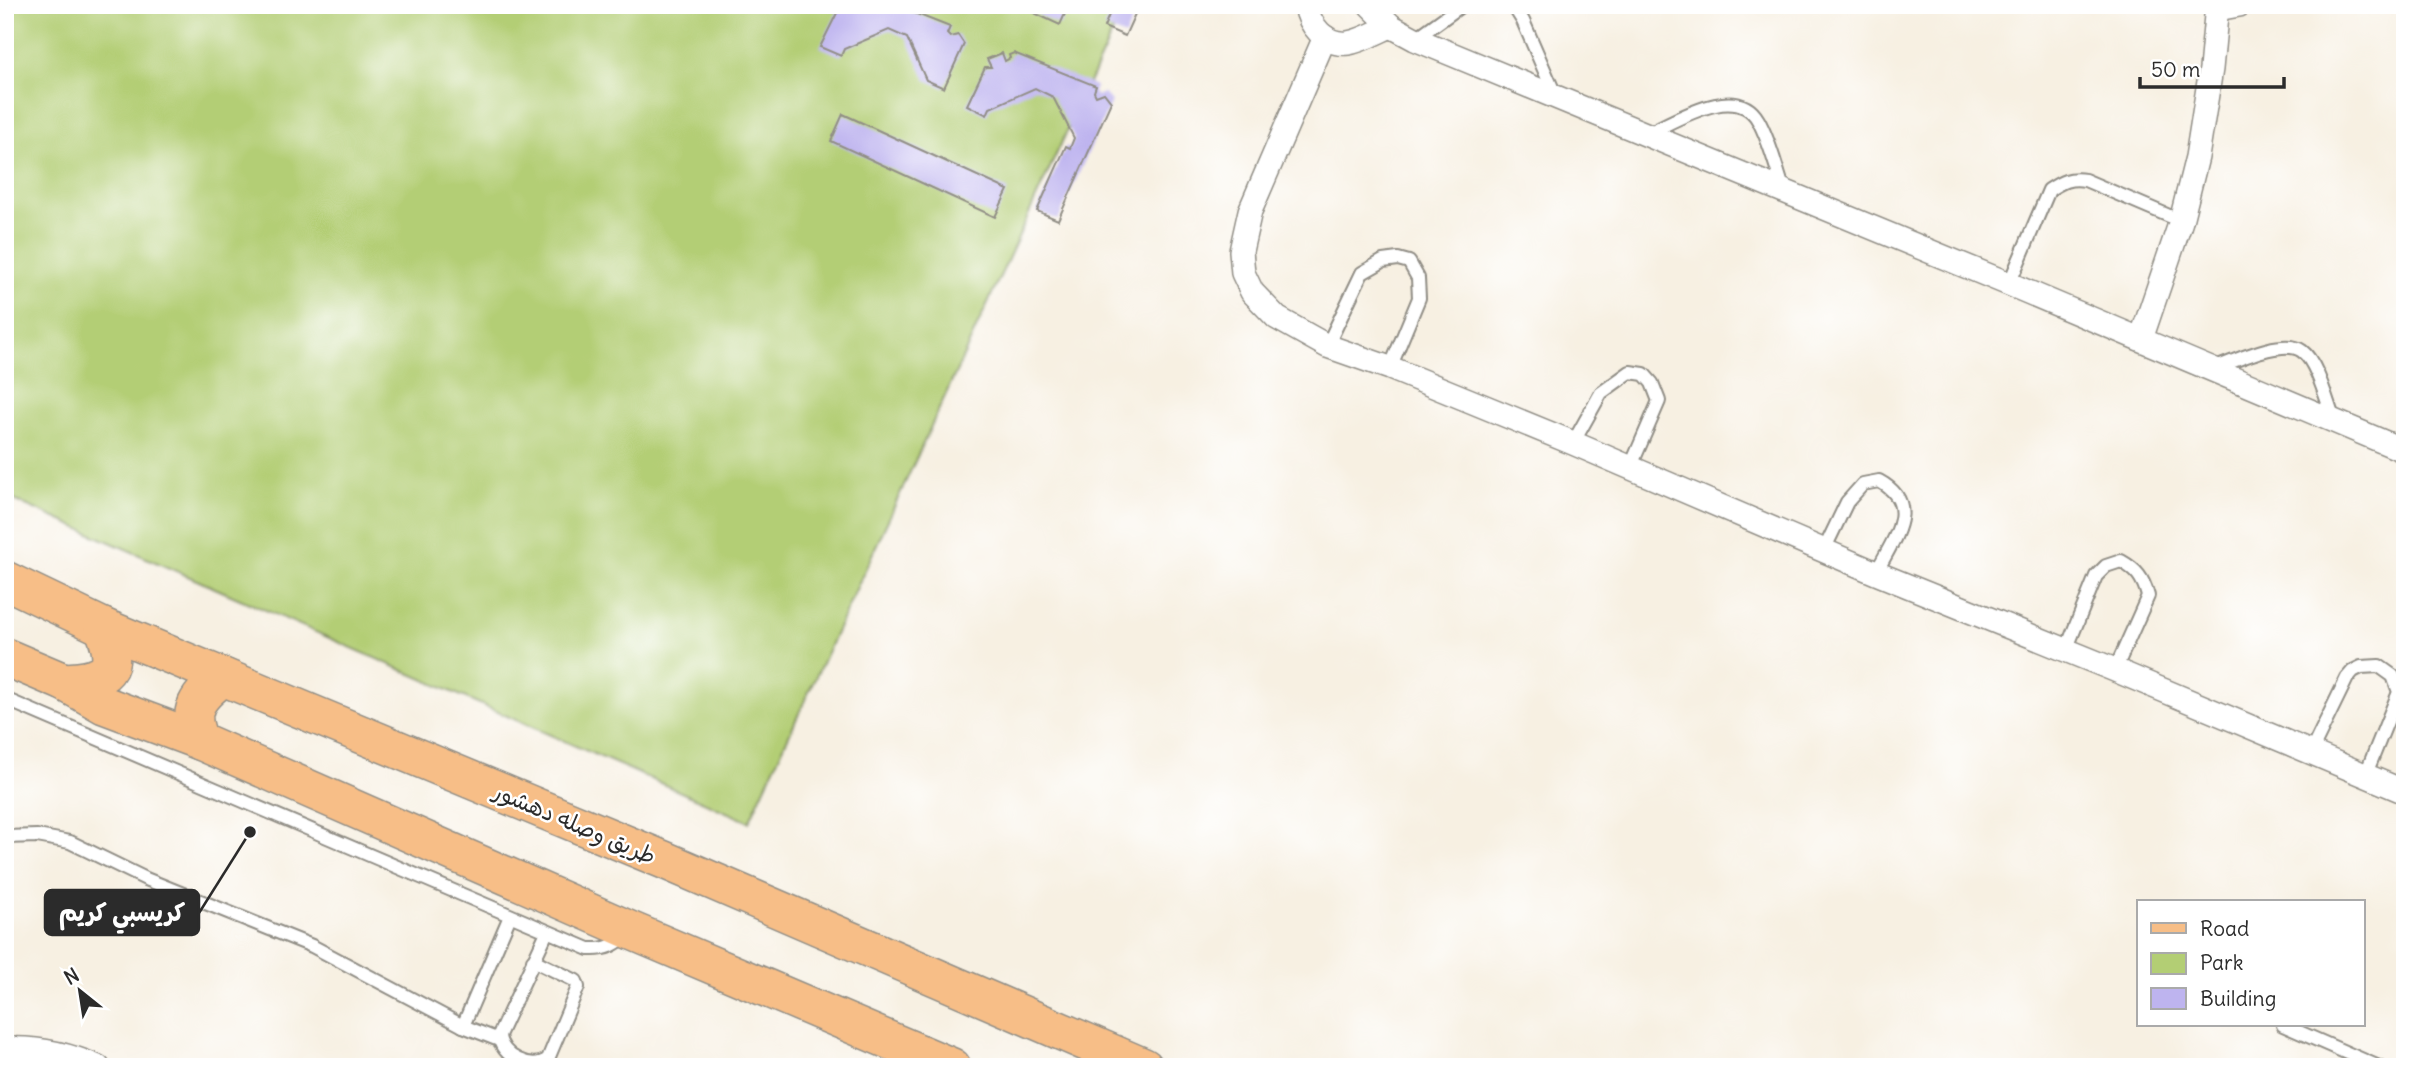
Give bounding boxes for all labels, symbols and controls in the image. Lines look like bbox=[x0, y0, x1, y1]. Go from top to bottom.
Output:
scale bar bbox=[2140, 46, 2284, 90]
text: 50 m bbox=[2151, 56, 2200, 83]
street label: طريق وصله دهشور bbox=[487, 775, 660, 871]
callout: كريسبي كريم bbox=[45, 890, 199, 935]
text: كريسبي كريم bbox=[59, 897, 185, 934]
legend bbox=[2137, 900, 2364, 1026]
text: Road bbox=[2200, 915, 2249, 942]
text: Park bbox=[2200, 949, 2243, 976]
north arrow bbox=[46, 956, 116, 1026]
text: N bbox=[60, 963, 83, 990]
text: Building bbox=[2200, 985, 2276, 1012]

